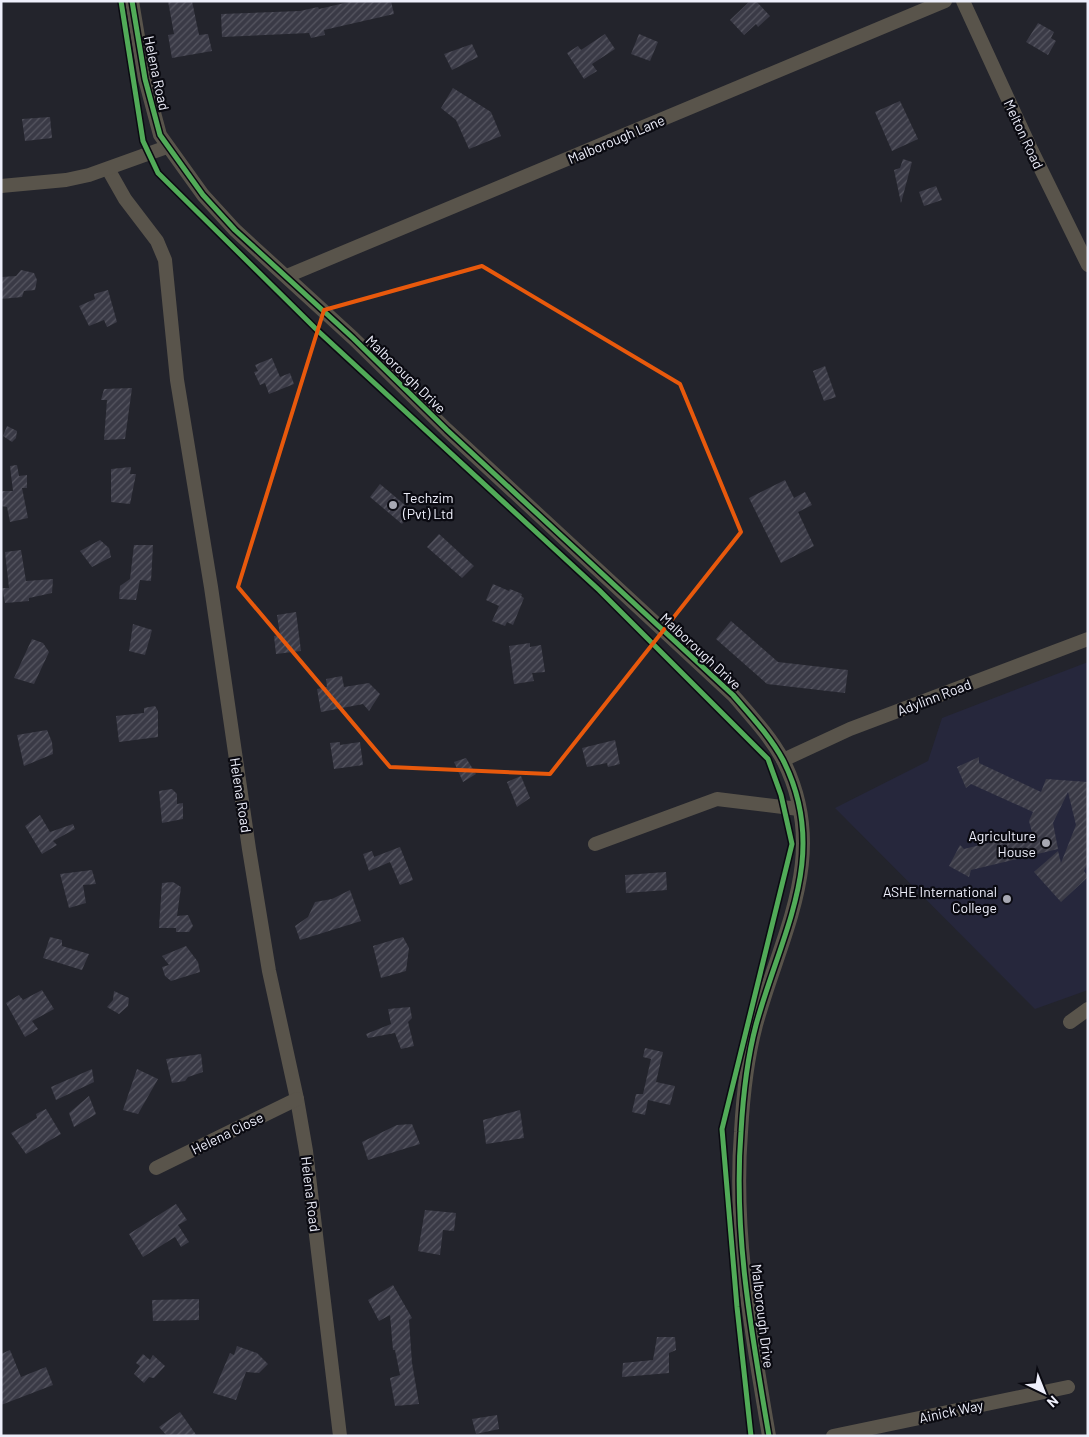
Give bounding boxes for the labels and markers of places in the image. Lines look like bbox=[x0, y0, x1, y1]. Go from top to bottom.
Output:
place label: Techzim (Pvt) Ltd bbox=[402, 489, 454, 522]
marker: Techzim (Pvt) Ltd bbox=[387, 499, 399, 511]
place label: Agriculture House bbox=[969, 827, 1036, 860]
marker: Agriculture House bbox=[1040, 837, 1052, 849]
place label: ASHE International College bbox=[883, 883, 997, 916]
marker: ASHE International College bbox=[1001, 893, 1013, 905]

